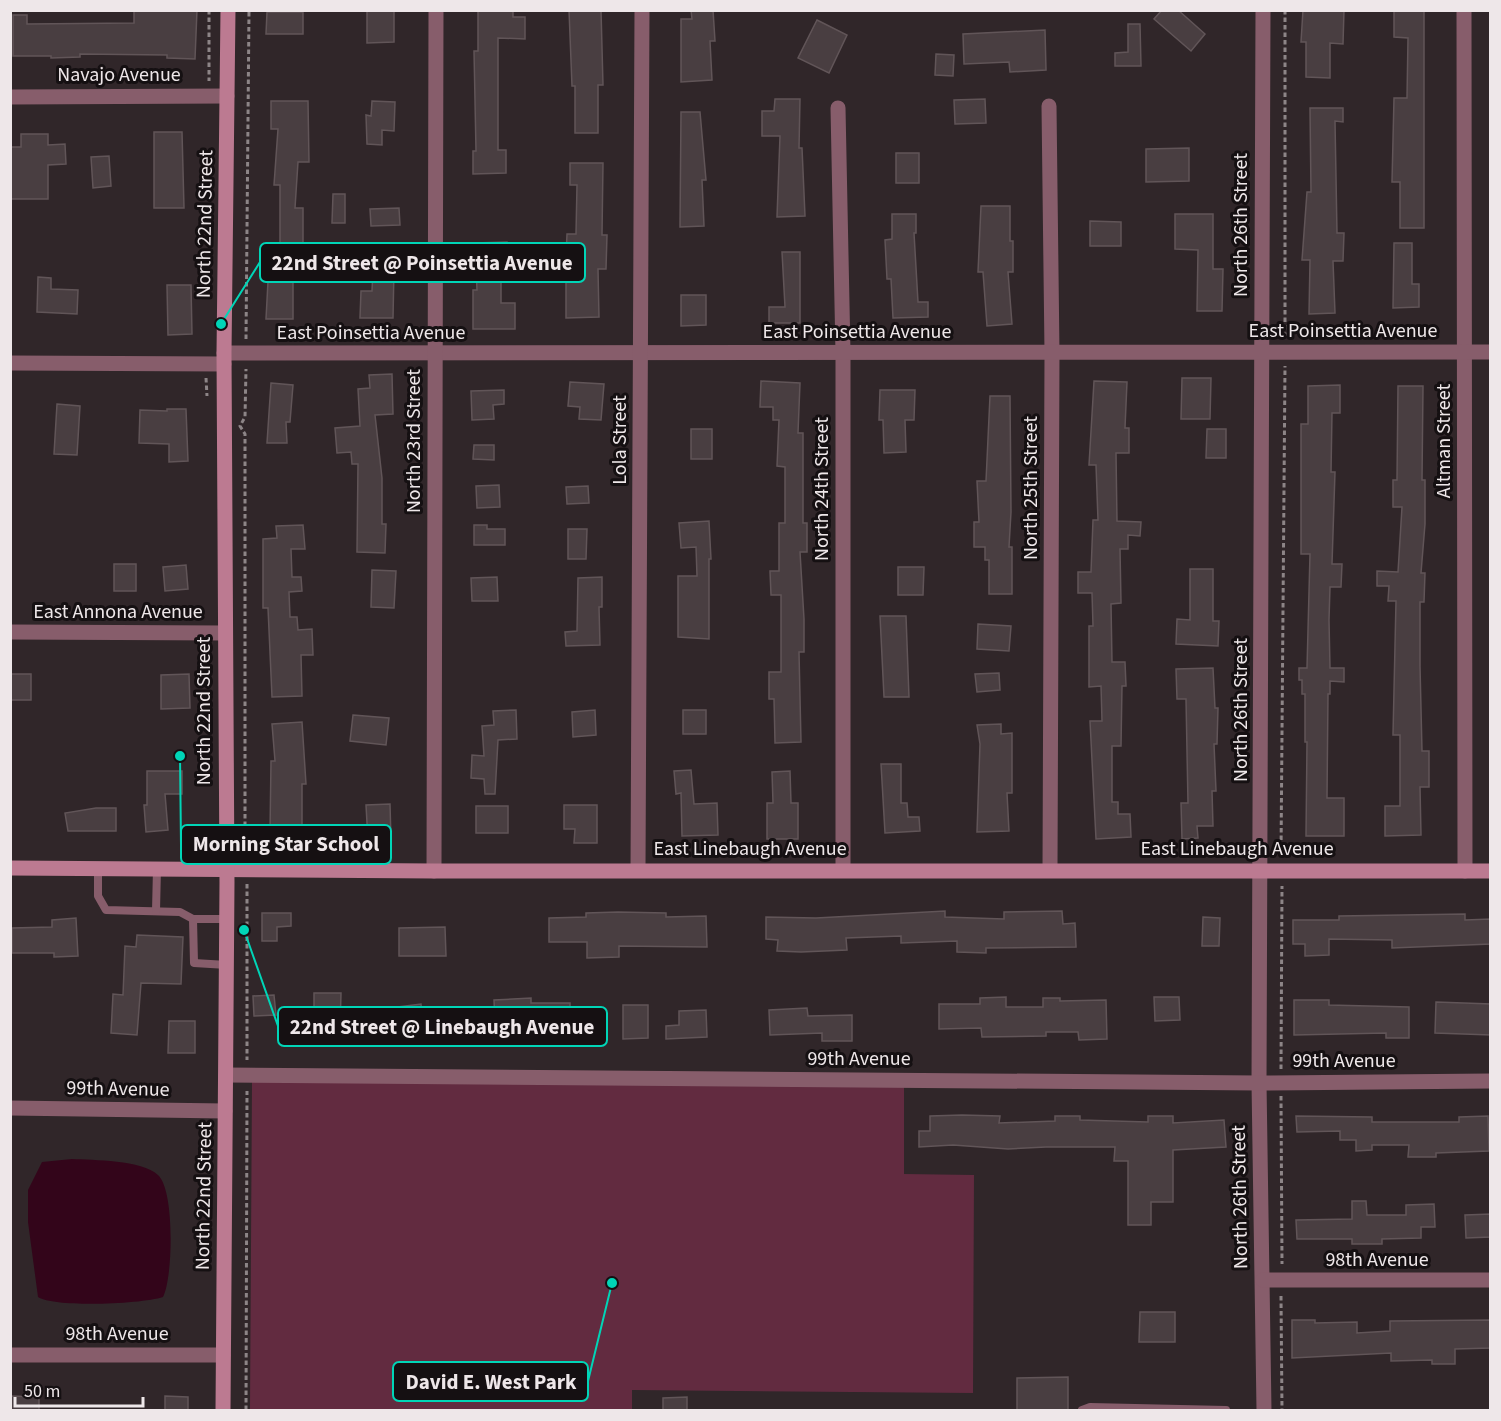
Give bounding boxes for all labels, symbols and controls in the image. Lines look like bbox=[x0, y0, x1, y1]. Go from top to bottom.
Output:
street label: Navajo Avenue bbox=[57, 61, 181, 89]
street label: North 22nd Street bbox=[190, 149, 220, 298]
street label: North 26th Street bbox=[1227, 153, 1255, 297]
callout: 22nd Street @ Poinsettia Avenue bbox=[260, 243, 585, 282]
text: 22nd Street @ Poinsettia Avenue bbox=[271, 248, 573, 278]
street label: East Poinsettia Avenue bbox=[1249, 317, 1437, 345]
street label: East Poinsettia Avenue bbox=[763, 318, 951, 346]
street label: East Poinsettia Avenue bbox=[277, 319, 465, 347]
street label: North 23rd Street bbox=[400, 369, 428, 513]
street label: Altman Street bbox=[1430, 384, 1458, 498]
street label: Lola Street bbox=[606, 395, 634, 485]
street label: North 25th Street bbox=[1017, 416, 1045, 560]
street label: North 24th Street bbox=[808, 417, 836, 561]
street label: East Annona Avenue bbox=[33, 598, 203, 626]
street label: North 22nd Street bbox=[190, 637, 218, 785]
street label: North 26th Street bbox=[1227, 638, 1255, 782]
callout: Morning Star School bbox=[181, 825, 391, 864]
text: Morning Star School bbox=[193, 829, 379, 859]
street label: East Linebaugh Avenue bbox=[653, 835, 847, 863]
street label: East Linebaugh Avenue bbox=[1140, 835, 1334, 863]
callout: 22nd Street @ Linebaugh Avenue bbox=[278, 1007, 607, 1046]
text: 22nd Street @ Linebaugh Avenue bbox=[290, 1012, 594, 1042]
street label: 99th Avenue bbox=[807, 1045, 911, 1073]
street label: 99th Avenue bbox=[1292, 1047, 1396, 1075]
street label: 99th Avenue bbox=[66, 1074, 170, 1104]
street label: North 22nd Street bbox=[189, 1121, 219, 1270]
street label: North 26th Street bbox=[1225, 1125, 1255, 1269]
street label: 98th Avenue bbox=[1325, 1246, 1429, 1274]
street label: 98th Avenue bbox=[65, 1320, 169, 1348]
callout: David E. West Park bbox=[393, 1362, 588, 1401]
text: David E. West Park bbox=[405, 1367, 577, 1397]
scale bar bbox=[15, 1370, 142, 1408]
text: 50 m bbox=[24, 1379, 60, 1404]

